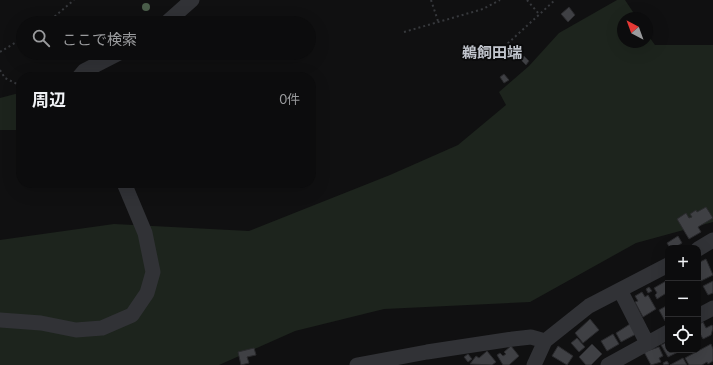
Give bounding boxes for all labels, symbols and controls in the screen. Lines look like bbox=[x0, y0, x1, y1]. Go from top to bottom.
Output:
north arrow bbox=[617, 12, 653, 48]
search box bbox=[16, 16, 316, 60]
icon: search bbox=[30, 27, 52, 49]
text: ここで検索 bbox=[62, 30, 137, 48]
district label: 鵜飼田端 bbox=[462, 43, 522, 61]
text: 周辺 bbox=[32, 89, 66, 110]
text: 0件 bbox=[279, 91, 300, 107]
map controls bbox=[665, 245, 701, 353]
button: + bbox=[665, 245, 701, 281]
button: − bbox=[665, 281, 701, 317]
button: locate bbox=[665, 317, 701, 353]

